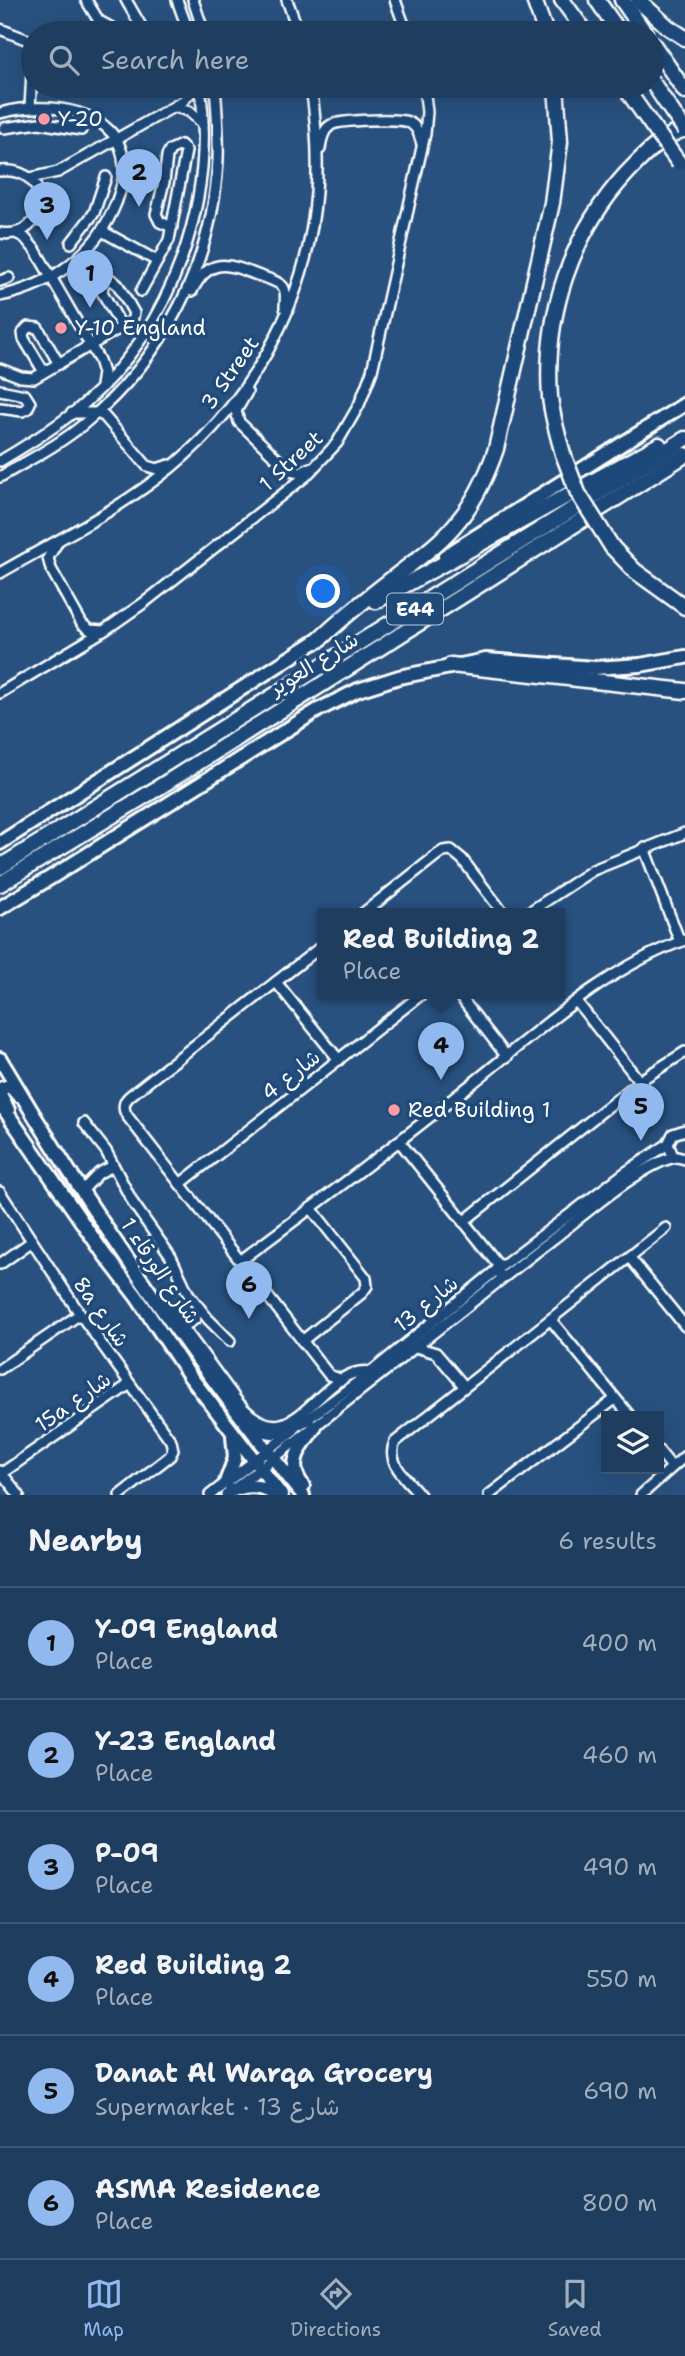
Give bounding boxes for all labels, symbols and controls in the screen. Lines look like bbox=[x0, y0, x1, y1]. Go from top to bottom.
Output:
search box bbox=[21, 21, 664, 98]
icon: search bbox=[45, 41, 83, 79]
text: Search here bbox=[101, 42, 250, 77]
place label: Y-20 bbox=[58, 105, 103, 133]
marker: Y-20 bbox=[36, 111, 52, 127]
pin: 2 bbox=[116, 149, 162, 207]
pin: 3 bbox=[24, 182, 70, 240]
pin: 1 bbox=[67, 250, 113, 308]
place label: Y-10 England bbox=[75, 314, 206, 342]
marker: Y-10 England bbox=[53, 320, 69, 336]
street label: 3 Street bbox=[195, 331, 265, 415]
street label: 1 Street bbox=[253, 424, 329, 498]
your location bbox=[306, 574, 340, 608]
road number: E44 bbox=[387, 594, 443, 624]
street label: شارع العوير bbox=[263, 626, 364, 704]
popup bbox=[317, 908, 565, 999]
text: Red Building 2 bbox=[343, 921, 539, 956]
text: Place bbox=[343, 956, 401, 986]
pin: 4 bbox=[418, 1022, 464, 1080]
street label: شارع 4 bbox=[256, 1043, 327, 1108]
pin: 5 bbox=[618, 1083, 664, 1141]
place label: Red Building 1 bbox=[408, 1096, 551, 1124]
marker: Red Building 1 bbox=[386, 1102, 402, 1118]
street label: شارع الورقاء 1 bbox=[113, 1212, 206, 1330]
pin: 6 bbox=[226, 1261, 272, 1319]
street label: شارع 13 bbox=[388, 1270, 465, 1339]
street label: 8a شارع bbox=[66, 1271, 135, 1353]
street label: 15a شارع bbox=[29, 1366, 117, 1439]
map controls bbox=[601, 1411, 664, 1474]
button: layers bbox=[601, 1411, 664, 1474]
text: Nearby bbox=[28, 1520, 143, 1561]
text: 6 results bbox=[558, 1526, 657, 1556]
text: Y-09 England bbox=[95, 1611, 278, 1646]
text: 1 bbox=[46, 1628, 56, 1658]
text: 400 m bbox=[581, 1628, 657, 1658]
text: Place bbox=[95, 1646, 154, 1676]
text: Y-23 England bbox=[95, 1723, 276, 1758]
text: 2 bbox=[43, 1740, 59, 1770]
text: 460 m bbox=[582, 1740, 657, 1770]
text: Place bbox=[95, 1758, 154, 1788]
text: P-09 bbox=[95, 1835, 159, 1870]
text: 3 bbox=[43, 1852, 59, 1882]
text: 490 m bbox=[582, 1852, 657, 1882]
text: Place bbox=[95, 1870, 154, 1900]
text: Red Building 2 bbox=[95, 1947, 291, 1982]
text: 4 bbox=[43, 1964, 59, 1994]
text: 550 m bbox=[586, 1964, 657, 1994]
text: Place bbox=[95, 1982, 154, 2012]
text: Danat Al Warqa Grocery bbox=[95, 2055, 433, 2090]
text: 5 bbox=[44, 2076, 58, 2106]
text: 690 m bbox=[583, 2076, 657, 2106]
text: Supermarket · شارع 13 bbox=[95, 2092, 339, 2122]
text: ASMA Residence bbox=[95, 2171, 321, 2206]
text: 6 bbox=[43, 2188, 59, 2218]
text: 800 m bbox=[582, 2188, 657, 2218]
text: Place bbox=[95, 2206, 154, 2236]
tab: Map bbox=[83, 2275, 124, 2342]
tab: Directions bbox=[291, 2275, 381, 2342]
tab: Saved bbox=[548, 2275, 602, 2342]

